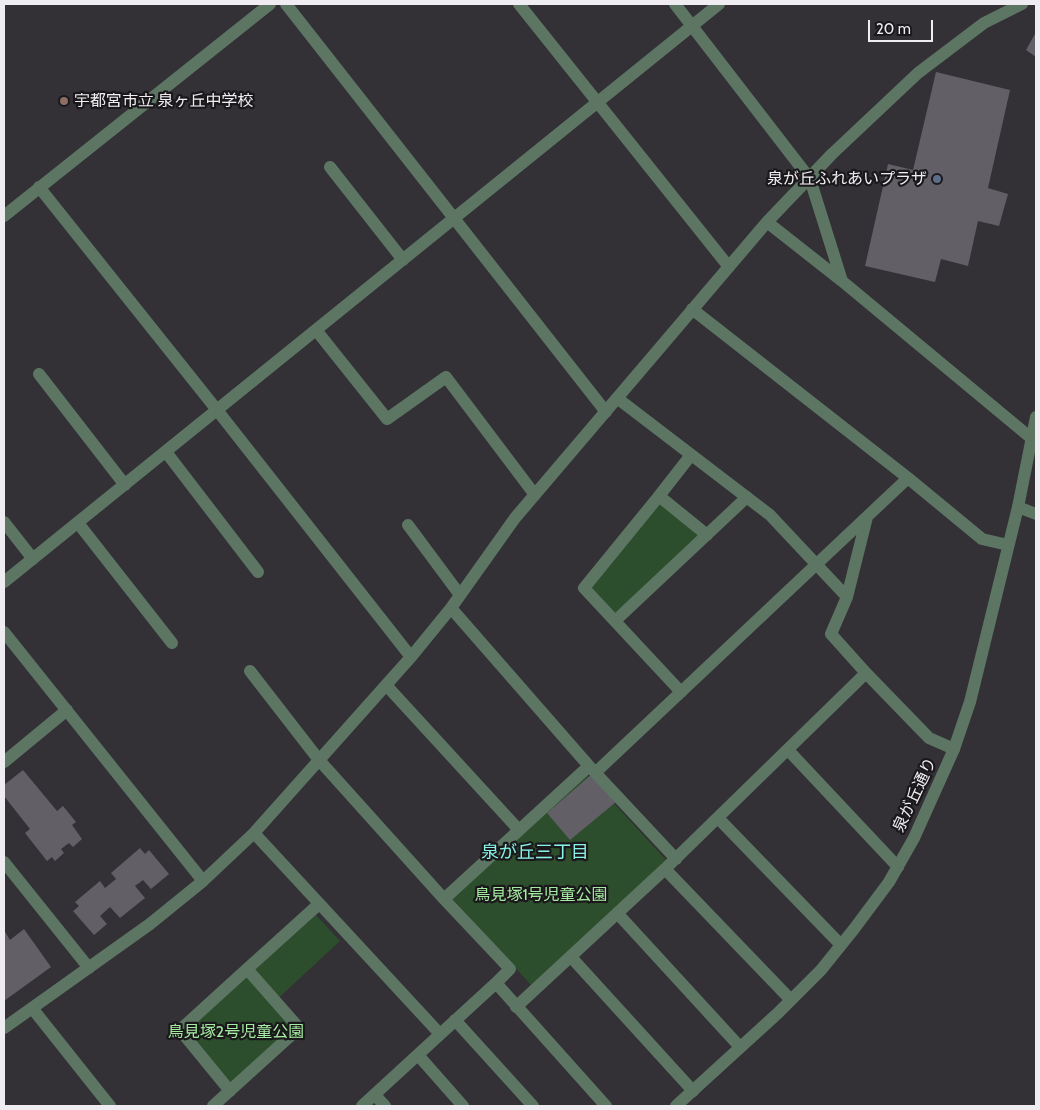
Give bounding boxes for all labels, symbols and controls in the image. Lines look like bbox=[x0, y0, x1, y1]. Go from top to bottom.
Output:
scale bar bbox=[870, 10, 935, 42]
text: 20 m bbox=[876, 20, 911, 38]
place label: 宇都宮市立 泉ヶ丘中学校 bbox=[74, 91, 254, 111]
marker: 宇都宮市立 泉ヶ丘中学校 bbox=[58, 95, 70, 107]
place label: 泉が丘ふれあいプラザ bbox=[767, 169, 927, 189]
marker: 泉が丘ふれあいプラザ bbox=[931, 173, 943, 185]
street label: 泉が丘通り bbox=[889, 755, 941, 835]
district label: 泉が丘三丁目 bbox=[481, 842, 589, 864]
park label: 鳥見塚1号児童公園 bbox=[474, 885, 608, 905]
park label: 鳥見塚2号児童公園 bbox=[168, 1022, 304, 1042]

